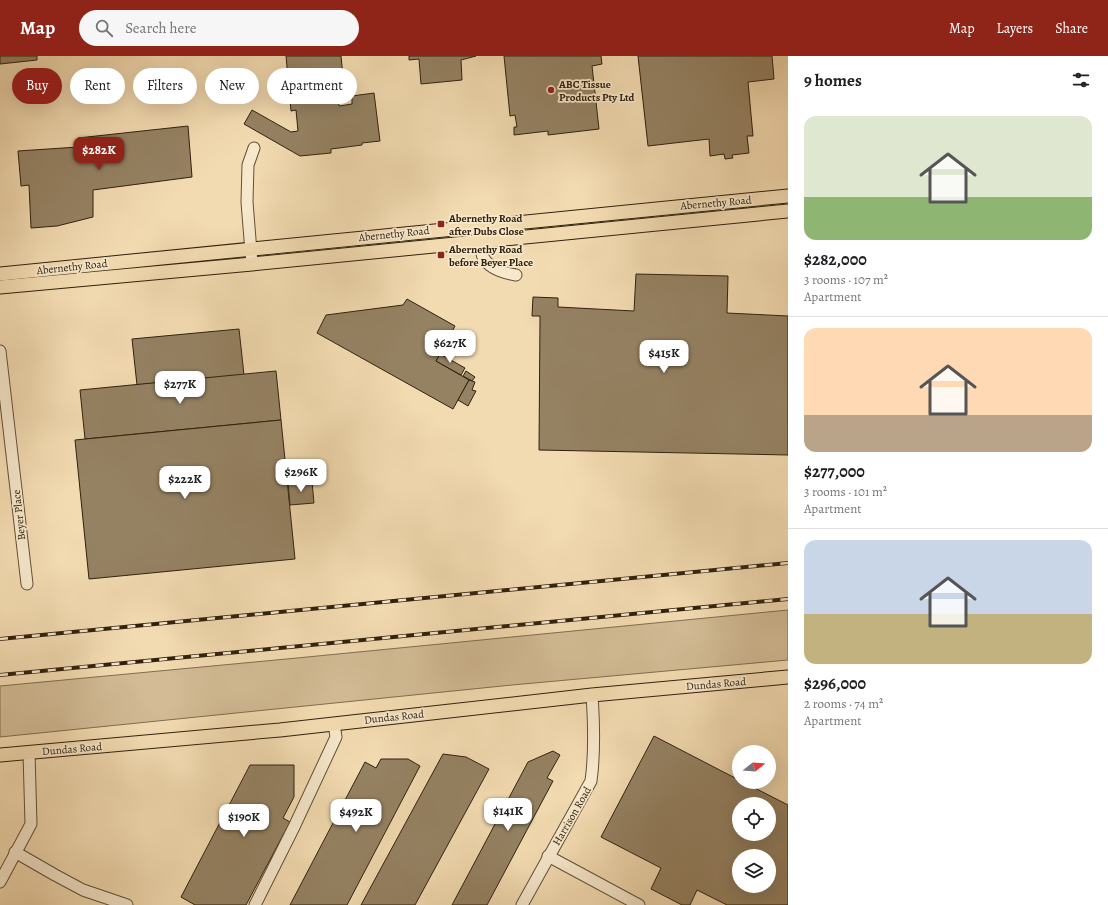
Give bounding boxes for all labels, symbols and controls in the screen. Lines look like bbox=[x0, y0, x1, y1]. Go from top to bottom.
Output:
search box bbox=[79, 10, 359, 46]
text: Map bbox=[20, 15, 55, 41]
icon: search bbox=[93, 17, 115, 39]
text: Search here bbox=[125, 18, 197, 38]
text: Map bbox=[949, 19, 975, 38]
text: Layers bbox=[997, 19, 1033, 38]
text: Share bbox=[1055, 19, 1088, 38]
chip: Buy bbox=[12, 68, 62, 104]
chip: Rent bbox=[70, 68, 125, 104]
chip: Filters bbox=[133, 68, 197, 104]
chip: New bbox=[205, 68, 259, 104]
chip: Apartment bbox=[267, 68, 357, 104]
text: 9 homes bbox=[804, 69, 862, 92]
icon: filters bbox=[1070, 69, 1092, 91]
place label: ABC Tissue Products Pty Ltd bbox=[558, 77, 635, 105]
marker: ABC Tissue Products Pty Ltd bbox=[546, 85, 556, 95]
pin: $282K bbox=[71, 137, 127, 171]
text: $282K bbox=[82, 141, 116, 158]
icon: home bbox=[912, 142, 984, 214]
street label: Abernethy Road bbox=[679, 192, 752, 214]
place label: Abernethy Road after Dubs Close bbox=[448, 211, 524, 239]
marker: Abernethy Road after Dubs Close bbox=[436, 219, 446, 229]
street label: Abernethy Road bbox=[357, 223, 430, 245]
place label: Abernethy Road before Beyer Place bbox=[448, 242, 533, 270]
text: $282,000 bbox=[804, 248, 867, 271]
marker: Abernethy Road before Beyer Place bbox=[436, 250, 446, 260]
street label: Abernethy Road bbox=[35, 256, 108, 278]
text: 3 rooms · 107 m² bbox=[804, 271, 888, 288]
text: Apartment bbox=[804, 288, 862, 305]
pin: $627K bbox=[422, 330, 478, 364]
text: $627K bbox=[434, 334, 466, 351]
pin: $415K bbox=[636, 340, 692, 374]
text: $415K bbox=[649, 344, 679, 361]
icon: home bbox=[912, 354, 984, 426]
pin: $277K bbox=[152, 371, 208, 405]
text: $277K bbox=[164, 375, 196, 392]
pin: $296K bbox=[273, 459, 329, 493]
text: $277,000 bbox=[804, 460, 865, 483]
text: $296K bbox=[285, 463, 317, 480]
pin: $222K bbox=[157, 466, 213, 500]
text: $222K bbox=[168, 470, 202, 487]
text: 3 rooms · 101 m² bbox=[804, 483, 887, 500]
street label: Beyer Place bbox=[9, 489, 29, 541]
text: Apartment bbox=[804, 500, 862, 517]
icon: home bbox=[912, 566, 984, 638]
text: $296,000 bbox=[804, 672, 866, 695]
street label: Dundas Road bbox=[685, 674, 747, 694]
text: 2 rooms · 74 m² bbox=[804, 695, 883, 712]
street label: Dundas Road bbox=[363, 706, 425, 728]
text: Apartment bbox=[804, 712, 862, 729]
street label: Dundas Road bbox=[41, 739, 103, 759]
north arrow bbox=[732, 745, 776, 789]
map controls bbox=[732, 745, 776, 893]
street label: Harrison Road bbox=[549, 784, 595, 848]
button: locate bbox=[732, 797, 776, 841]
pin: $141K bbox=[480, 798, 536, 832]
pin: $492K bbox=[328, 799, 384, 833]
text: $141K bbox=[493, 802, 523, 819]
text: $492K bbox=[339, 803, 373, 820]
pin: $190K bbox=[216, 804, 272, 838]
text: $190K bbox=[228, 808, 260, 825]
button: layers bbox=[732, 849, 776, 893]

